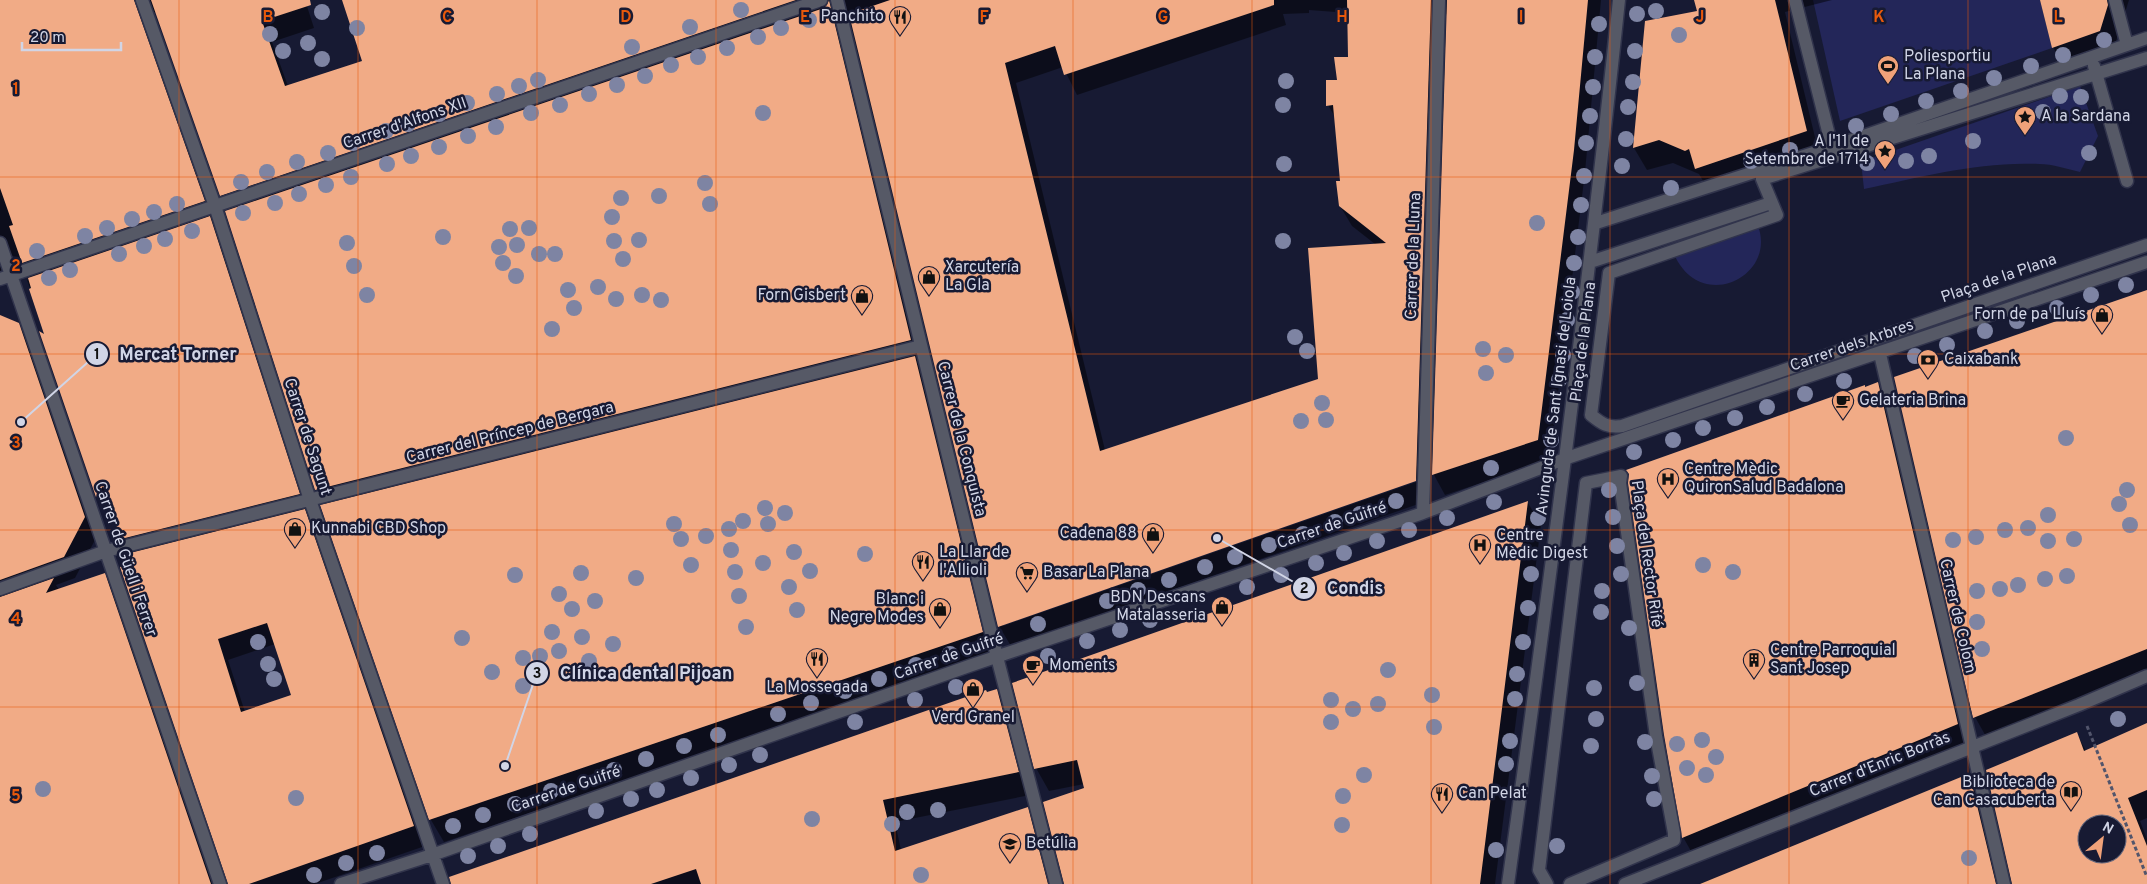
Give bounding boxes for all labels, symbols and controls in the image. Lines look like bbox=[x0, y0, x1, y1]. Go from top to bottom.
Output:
restaurant icon: Panchito bbox=[888, 5, 912, 36]
place label: Panchito bbox=[820, 7, 884, 27]
text: B bbox=[262, 8, 274, 28]
text: C bbox=[442, 8, 452, 28]
text: D bbox=[620, 8, 632, 28]
text: E bbox=[800, 8, 810, 28]
text: F bbox=[979, 8, 989, 28]
text: G bbox=[1158, 8, 1168, 28]
text: H bbox=[1336, 8, 1348, 28]
text: I bbox=[1519, 8, 1523, 28]
text: J bbox=[1696, 8, 1704, 28]
text: K bbox=[1873, 8, 1885, 28]
text: L bbox=[2053, 8, 2063, 28]
scale bar bbox=[22, 20, 121, 52]
text: 20 m bbox=[30, 29, 65, 48]
place label: Poliesportiu La Plana bbox=[1904, 47, 1991, 85]
sports icon: Poliesportiu La Plana bbox=[1876, 54, 1900, 85]
text: 1 bbox=[13, 80, 19, 100]
street label: Carrer d'Alfons XII bbox=[340, 93, 470, 155]
place icon: A la Sardana bbox=[2013, 105, 2037, 136]
place label: A la Sardana bbox=[2041, 107, 2131, 127]
place label: A l'11 de Setembre de 1714 bbox=[1744, 132, 1869, 170]
place icon: A l'11 de Setembre de 1714 bbox=[1873, 139, 1897, 170]
street label: Carrer de la Lluna bbox=[1402, 192, 1426, 320]
street label: Plaça de la Plana bbox=[1939, 250, 2059, 308]
text: 2 bbox=[11, 257, 21, 277]
place label: Xarcutería La Gla bbox=[945, 258, 1019, 296]
shop icon: Xarcutería La Gla bbox=[917, 265, 941, 296]
street label: Avinguda de Sant Ignasi de Loiola bbox=[1532, 276, 1582, 516]
street label: Plaça de la Plana bbox=[1567, 281, 1601, 403]
shop icon: Forn Gisbert bbox=[850, 284, 874, 315]
place label: Forn Gisbert bbox=[757, 286, 846, 306]
shop icon: Forn de pa Lluís bbox=[2090, 303, 2114, 334]
place label: Forn de pa Lluís bbox=[1974, 305, 2086, 325]
street label: Carrer dels Arbres bbox=[1787, 315, 1917, 377]
callout: Mercat Torner bbox=[85, 337, 247, 370]
text: Mercat Torner bbox=[119, 344, 237, 367]
text: 1 bbox=[94, 346, 100, 365]
bank icon: Caixabank bbox=[1916, 348, 1940, 379]
place label: Caixabank bbox=[1944, 350, 2018, 370]
street label: Carrer de la Conquista bbox=[932, 359, 990, 519]
street label: Carrer de Sagunt bbox=[279, 376, 335, 498]
cafe icon: Gelateria Brina bbox=[1831, 389, 1855, 420]
place label: Gelateria Brina bbox=[1859, 391, 1966, 411]
street label: Carrer del Príncep de Bergara bbox=[404, 398, 616, 468]
text: 3 bbox=[11, 434, 21, 454]
place label: Centre Mèdic QuironSalud Badalona bbox=[1684, 460, 1844, 498]
hospital icon: Centre Mèdic QuironSalud Badalona bbox=[1656, 467, 1680, 498]
street label: Carrer de Güell i Ferrer bbox=[89, 479, 161, 639]
street label: Plaça del Rector Rifé bbox=[1626, 479, 1666, 629]
street label: Carrer de Guifré bbox=[1274, 498, 1390, 554]
shop icon: Kunnabi CBD Shop bbox=[283, 517, 307, 548]
place label: Kunnabi CBD Shop bbox=[311, 519, 446, 539]
shop icon: Cadena 88 bbox=[1141, 522, 1165, 553]
place label: Cadena 88 bbox=[1059, 524, 1137, 544]
place label: Centre Mèdic Digest bbox=[1496, 526, 1588, 564]
hospital icon: Centre Mèdic Digest bbox=[1468, 533, 1492, 564]
place label: La Llar de l'Allioli bbox=[939, 543, 1009, 581]
restaurant icon: La Llar de l'Allioli bbox=[911, 550, 935, 581]
street label: Carrer de Colom bbox=[1934, 557, 1980, 675]
supermarket icon: Basar La Plana bbox=[1015, 561, 1039, 592]
place label: Basar La Plana bbox=[1043, 563, 1150, 583]
callout: Condis bbox=[1292, 572, 1393, 605]
text: Condis bbox=[1327, 578, 1383, 601]
text: 2 bbox=[1299, 580, 1309, 599]
place label: BDN Descans Matalasseria bbox=[1110, 588, 1206, 626]
place label: Blanc i Negre Modes bbox=[829, 590, 924, 628]
shop icon: BDN Descans Matalasseria bbox=[1210, 595, 1234, 626]
shop icon: Blanc i Negre Modes bbox=[928, 597, 952, 628]
text: 4 bbox=[11, 610, 21, 630]
street label: Carrer de Guifré bbox=[891, 629, 1007, 685]
place label: Centre Parroquial Sant Josep bbox=[1770, 641, 1896, 679]
restaurant icon: La Mossegada bbox=[805, 647, 829, 678]
building icon: Centre Parroquial Sant Josep bbox=[1742, 648, 1766, 679]
cafe icon: Moments bbox=[1021, 654, 1045, 685]
callout: Clínica dental Pijoan bbox=[525, 656, 743, 689]
place label: Moments bbox=[1049, 656, 1115, 676]
text: Clínica dental Pijoan bbox=[560, 663, 732, 686]
text: 3 bbox=[533, 665, 542, 684]
shop icon: Verd Granel bbox=[961, 677, 985, 708]
place label: La Mossegada bbox=[766, 678, 868, 698]
place label: Verd Granel bbox=[931, 708, 1015, 728]
street label: Carrer d'Enric Borràs bbox=[1807, 728, 1953, 802]
street label: Carrer de Guifré bbox=[508, 762, 624, 818]
place label: Biblioteca de Can Casacuberta bbox=[1933, 773, 2055, 811]
library icon: Biblioteca de Can Casacuberta bbox=[2059, 780, 2083, 811]
restaurant icon: Can Pelat bbox=[1430, 782, 1454, 813]
place label: Can Pelat bbox=[1458, 784, 1527, 804]
text: 5 bbox=[11, 787, 21, 807]
north arrow bbox=[2077, 814, 2127, 864]
text: N bbox=[2099, 819, 2116, 839]
school or university icon: Betúlia bbox=[998, 832, 1022, 863]
place label: Betúlia bbox=[1026, 834, 1076, 854]

